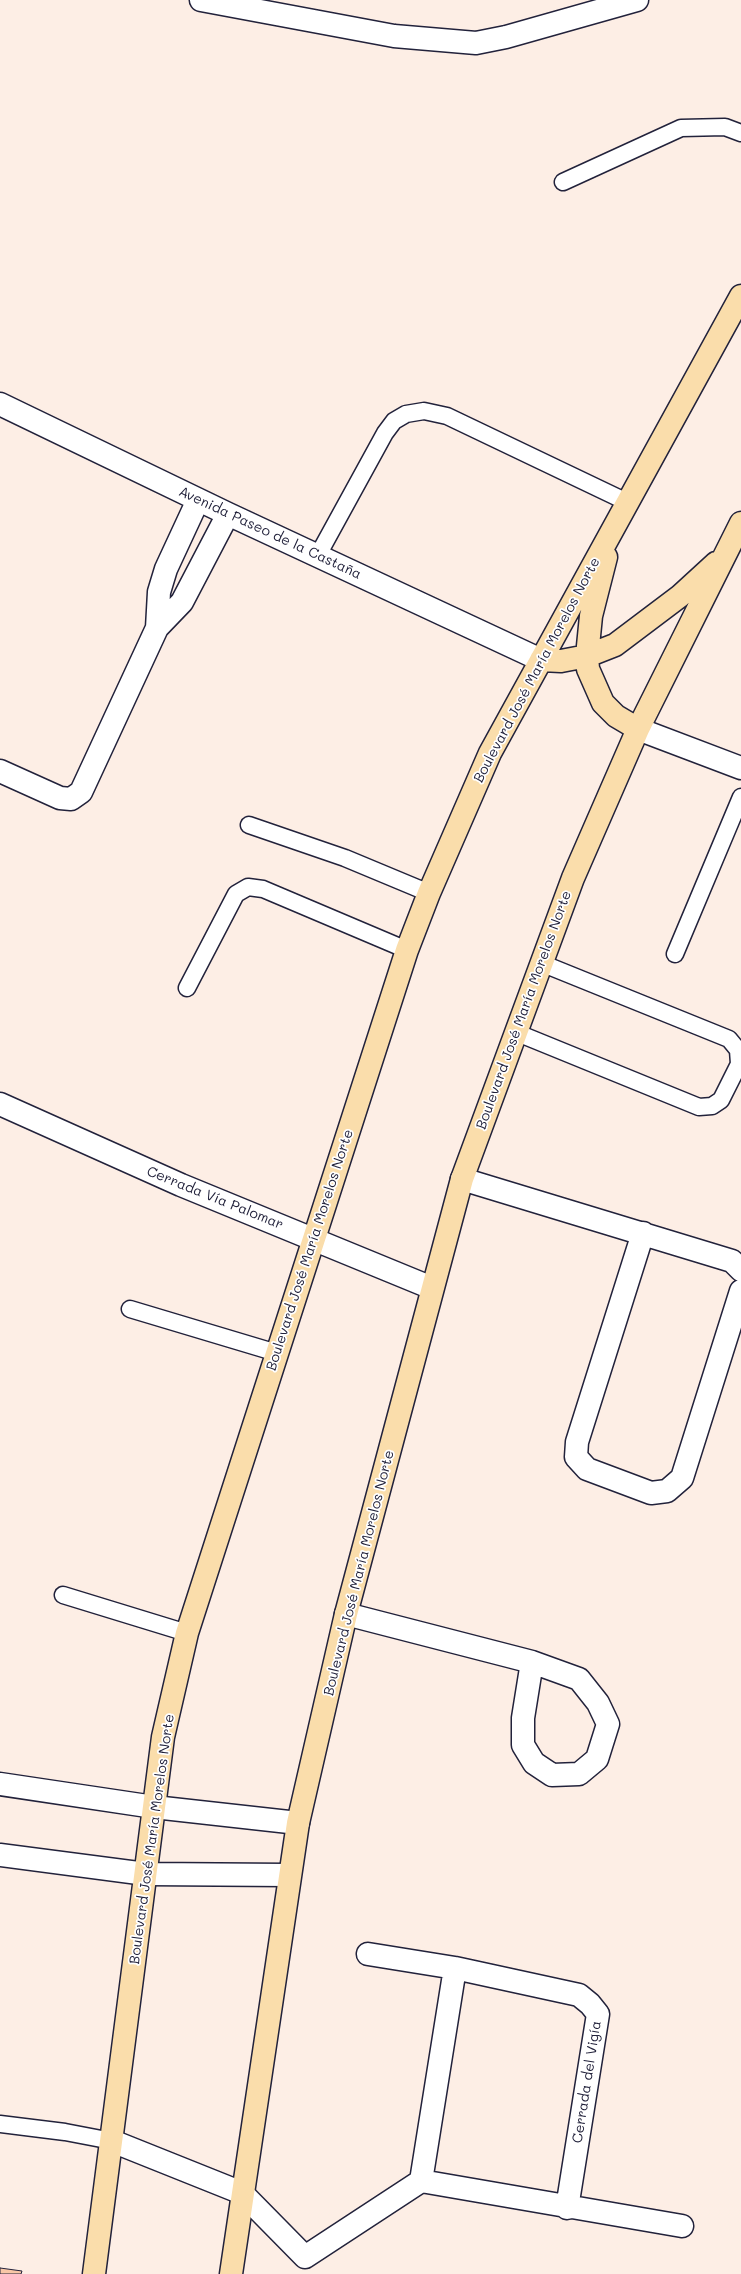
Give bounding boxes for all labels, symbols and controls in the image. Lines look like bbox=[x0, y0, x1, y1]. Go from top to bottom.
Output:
street label: Avenida Paseo de la Castaña bbox=[176, 483, 364, 583]
street label: Boulevard José María Morelos Norte bbox=[470, 555, 604, 785]
street label: Boulevard José María Morelos Norte bbox=[473, 888, 575, 1132]
street label: Boulevard José María Morelos Norte bbox=[263, 1127, 357, 1373]
street label: Cerrada Vía Palomar bbox=[144, 1163, 286, 1233]
street label: Boulevard José María Morelos Norte bbox=[320, 1448, 398, 1698]
street label: Boulevard José María Morelos Norte bbox=[126, 1713, 178, 1965]
street label: Cerrada del Vigía bbox=[569, 2020, 605, 2144]

